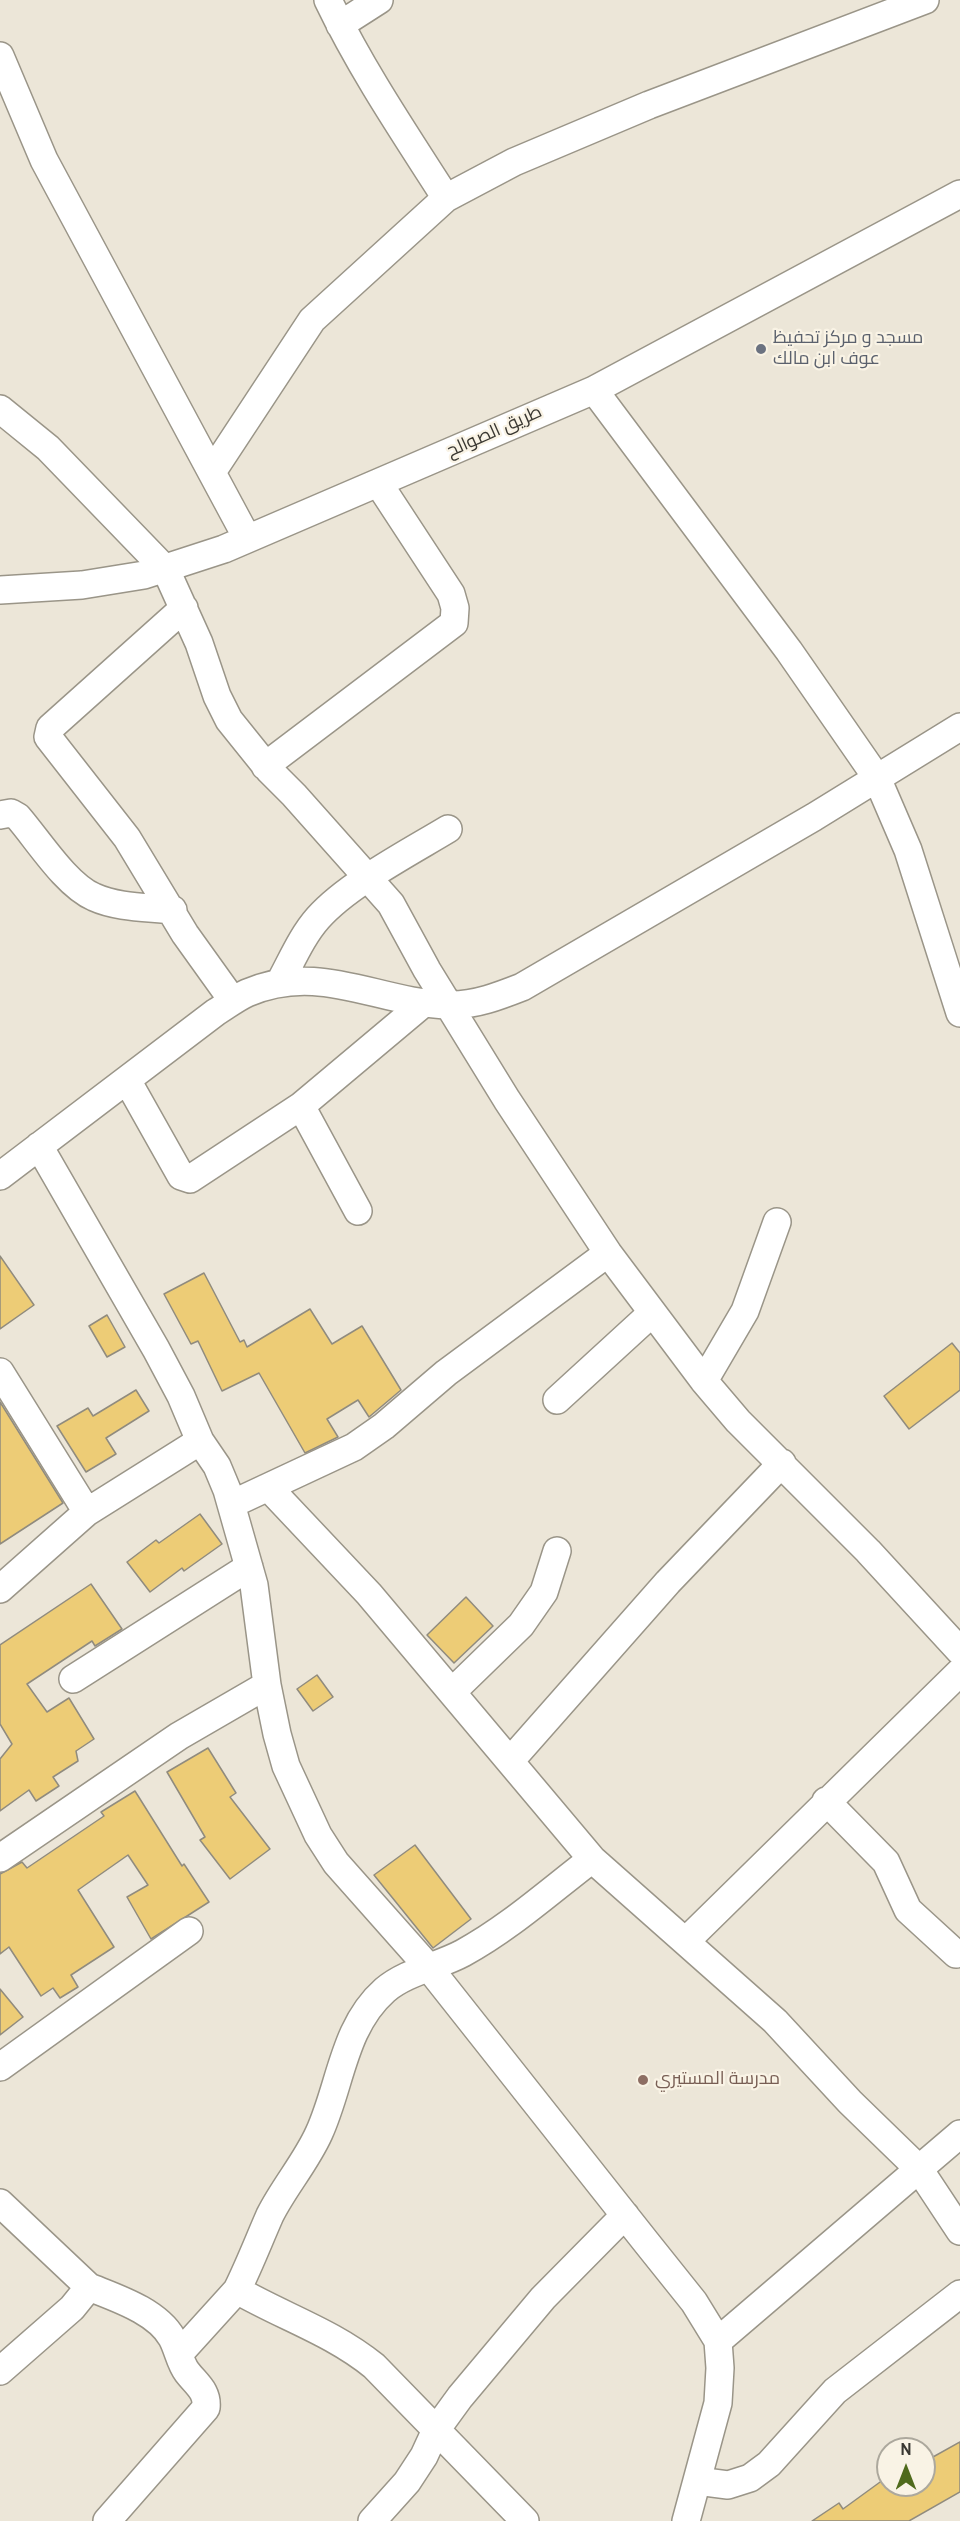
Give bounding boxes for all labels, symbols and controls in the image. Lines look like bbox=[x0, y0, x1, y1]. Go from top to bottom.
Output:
place label: مسجد و مركز تحفيظ عوف ابن مالك bbox=[773, 328, 923, 370]
marker: مسجد و مركز تحفيظ عوف ابن مالك bbox=[754, 342, 768, 356]
street label: طريق الصوالح bbox=[444, 402, 546, 464]
place label: مدرسة المستيري bbox=[655, 2069, 780, 2091]
marker: مدرسة المستيري bbox=[636, 2073, 650, 2087]
north arrow bbox=[876, 2437, 936, 2497]
text: N bbox=[900, 2441, 912, 2461]

